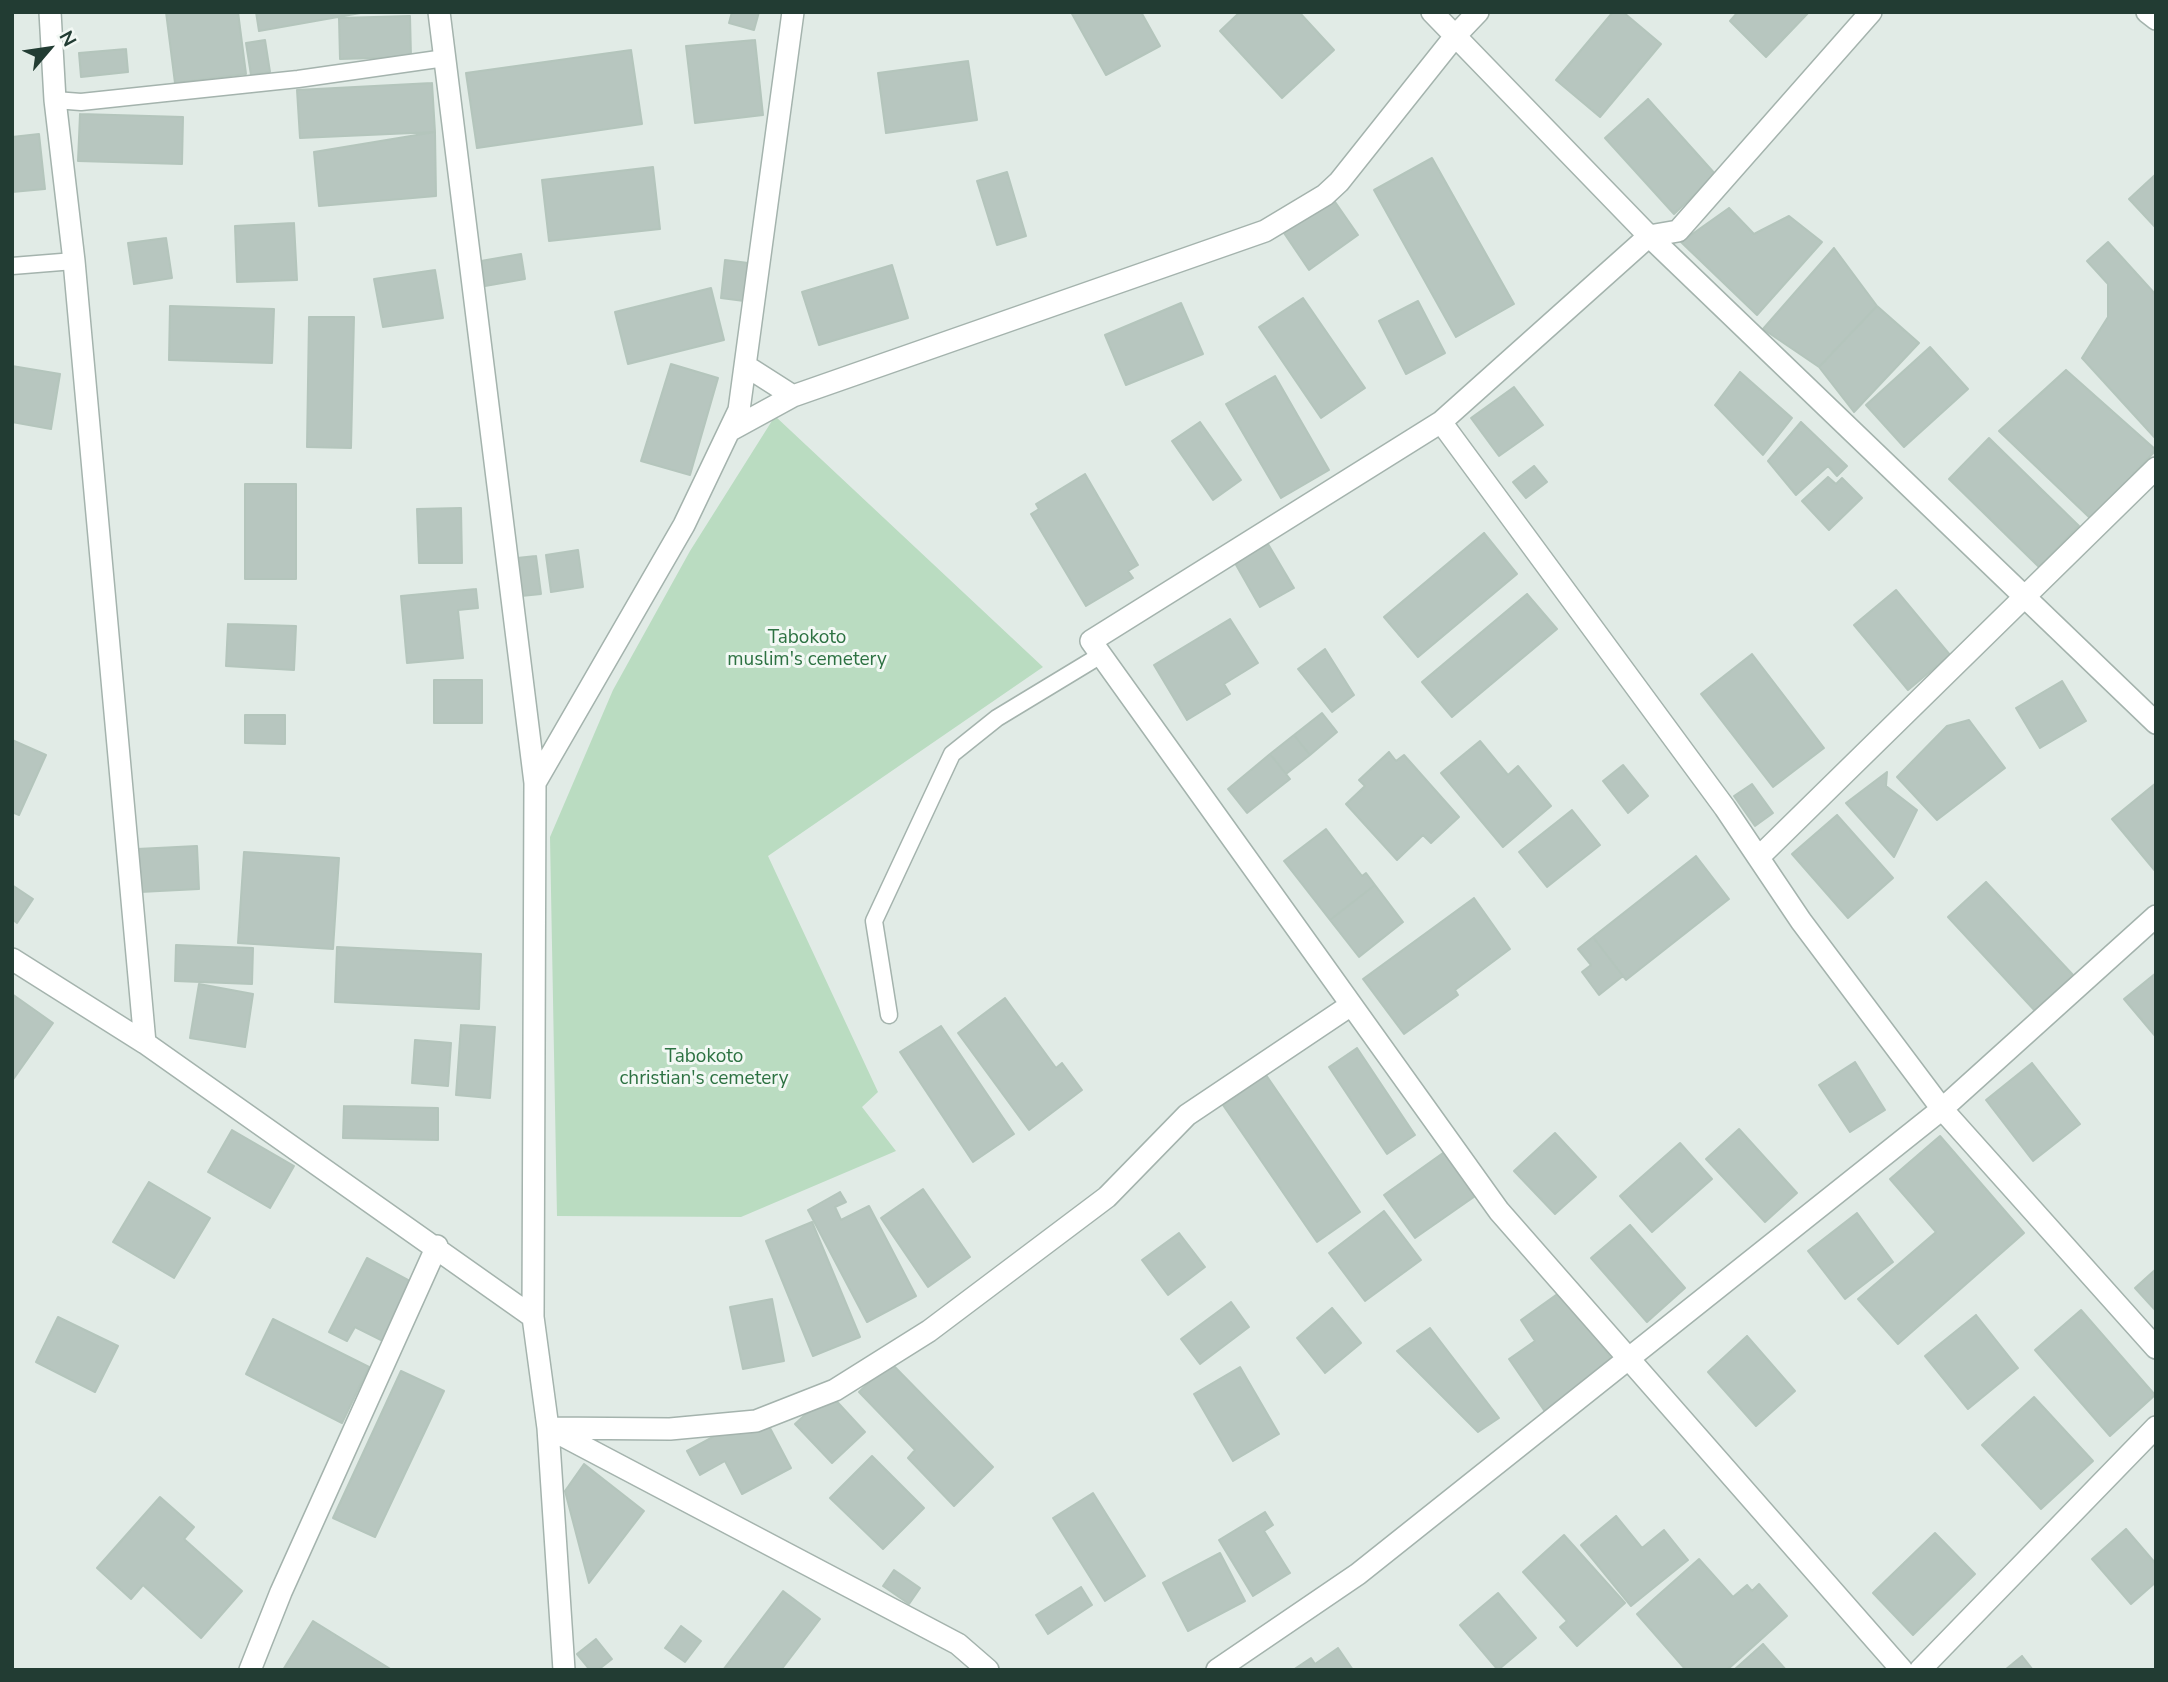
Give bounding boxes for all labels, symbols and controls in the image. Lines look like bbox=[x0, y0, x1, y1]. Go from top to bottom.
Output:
north arrow bbox=[14, 14, 84, 84]
text: N bbox=[53, 26, 82, 51]
park label: Tabokoto muslim's cemetery bbox=[727, 627, 887, 671]
park label: Tabokoto christian's cemetery bbox=[620, 1046, 788, 1090]

